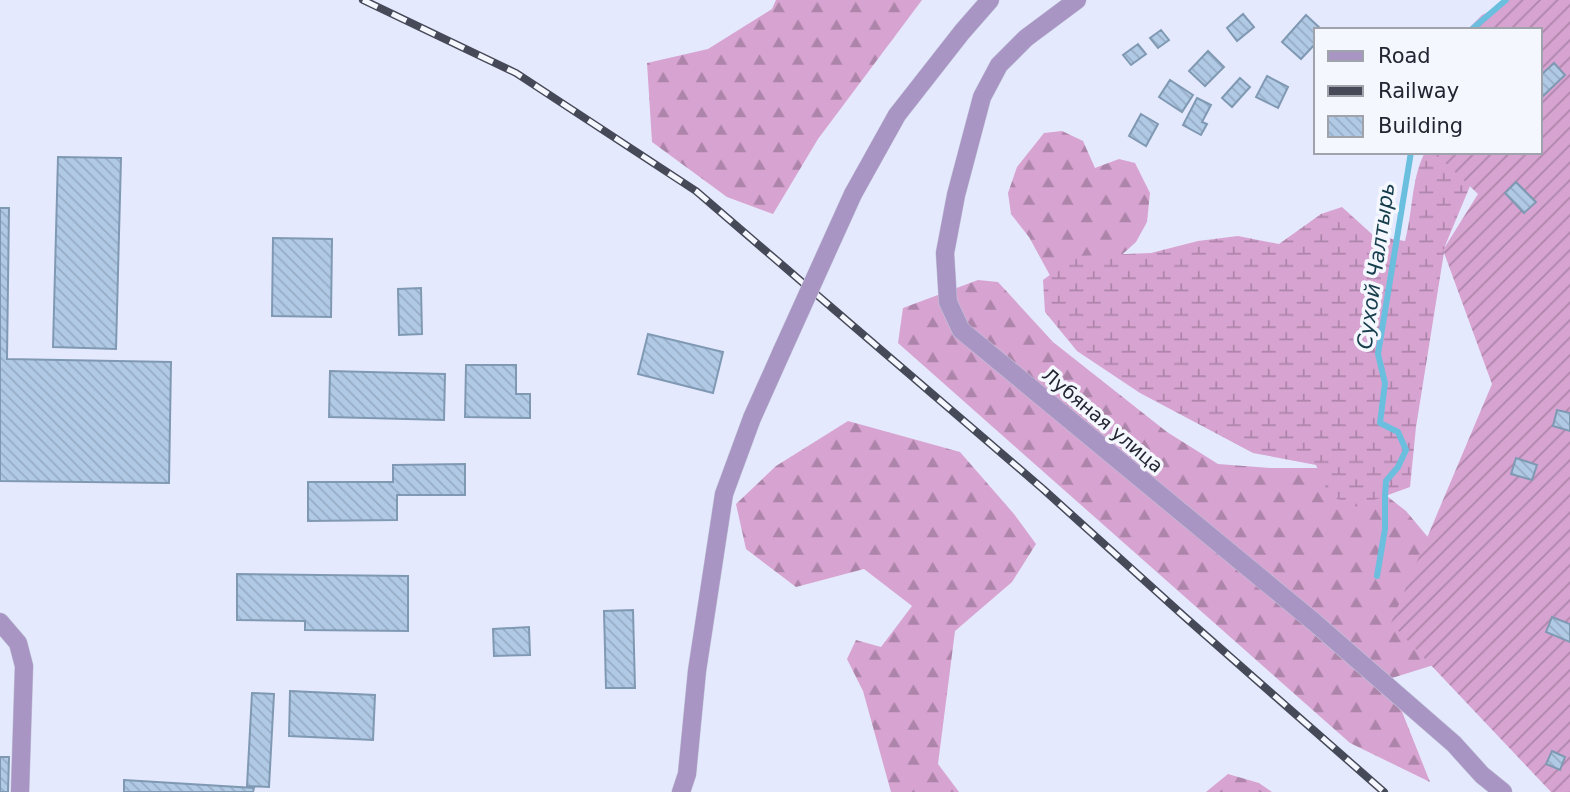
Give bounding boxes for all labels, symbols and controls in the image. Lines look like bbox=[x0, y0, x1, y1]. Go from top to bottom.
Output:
legend bbox=[1314, 28, 1542, 154]
text: Road bbox=[1378, 44, 1431, 68]
text: Railway bbox=[1378, 79, 1459, 103]
text: Building bbox=[1378, 114, 1463, 138]
water label: Сухой Чалтырь bbox=[1352, 181, 1400, 351]
street label: Лубяная улица bbox=[1038, 363, 1168, 477]

